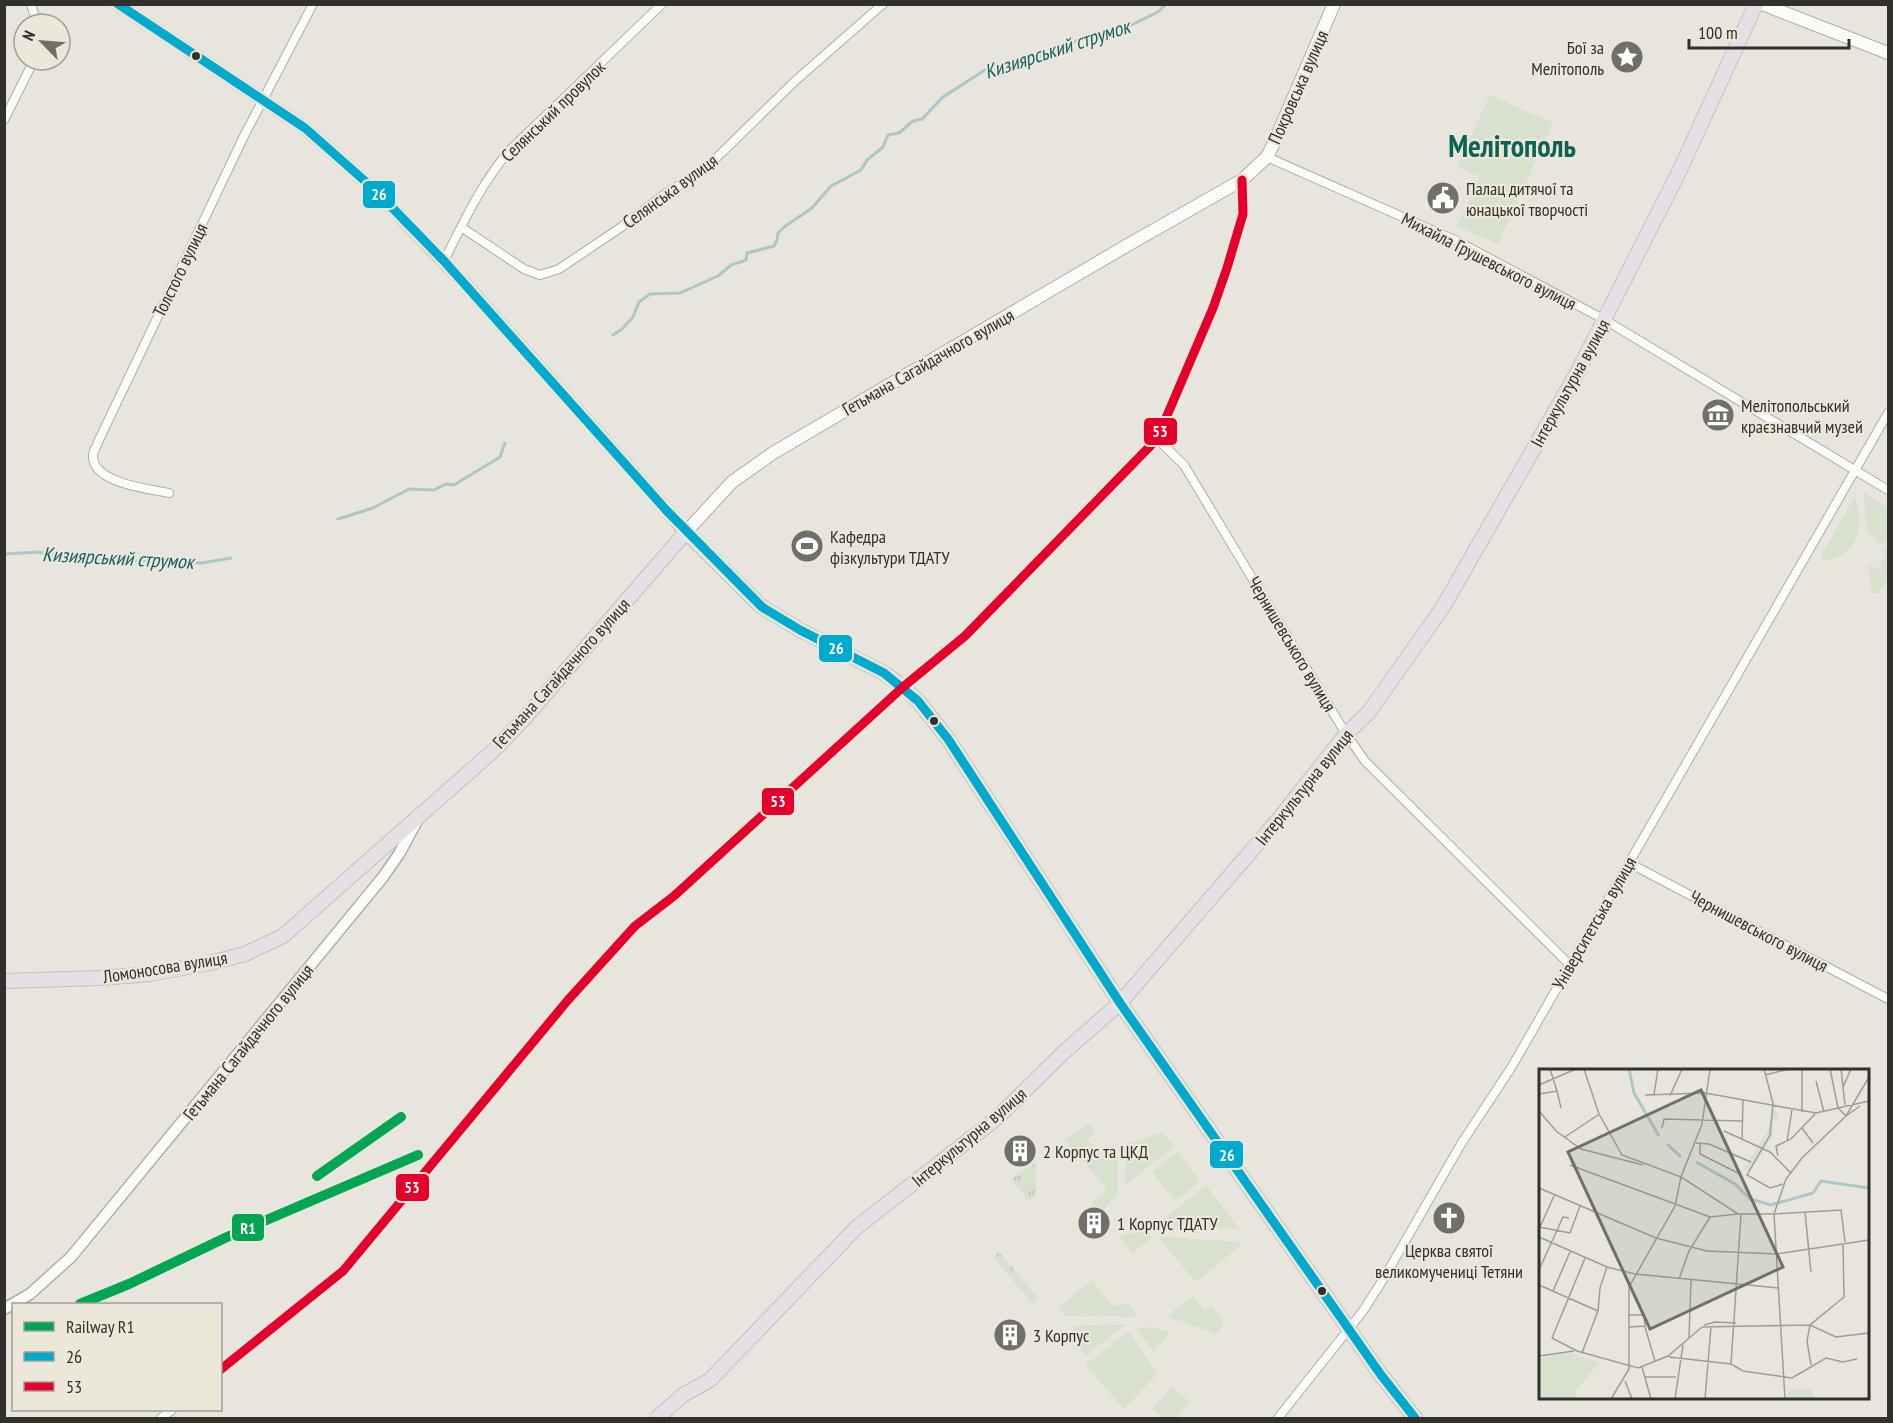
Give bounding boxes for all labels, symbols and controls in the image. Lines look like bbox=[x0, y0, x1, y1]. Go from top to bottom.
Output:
north arrow bbox=[12, 12, 72, 72]
scale bar bbox=[1689, 12, 1850, 50]
water label: Кизиярський струмок bbox=[981, 13, 1135, 85]
text: 100 m bbox=[1698, 21, 1738, 44]
street label: Покровська вулиця bbox=[1263, 26, 1333, 147]
text: N bbox=[18, 28, 39, 44]
place label: Бої за Мелітополь bbox=[1531, 36, 1604, 80]
place icon: Бої за Мелітополь bbox=[1609, 39, 1645, 75]
unlabelled marker bbox=[190, 50, 202, 62]
street label: Селянський провулок bbox=[496, 55, 610, 167]
district label: Мелітополь bbox=[1448, 126, 1576, 165]
street label: Селянська вулиця bbox=[618, 149, 722, 233]
place label: Палац дитячої та юнацької творчості bbox=[1466, 177, 1588, 221]
line badge: 26 bbox=[362, 180, 396, 209]
public building icon: Палац дитячої та юнацької творчості bbox=[1425, 180, 1461, 216]
text: 26 bbox=[371, 184, 387, 204]
street label: Михайла Грушевського вулиця bbox=[1398, 207, 1580, 315]
street label: Толстого вулиця bbox=[147, 219, 213, 321]
street label: Гетьмана Сагайдачного вулиця bbox=[838, 303, 1018, 421]
street label: Інтеркультурна вулиця bbox=[1525, 315, 1615, 451]
place label: Мелітопольський краєзнавчий музей bbox=[1741, 394, 1863, 438]
museum icon: Мелітопольський краєзнавчий музей bbox=[1700, 397, 1736, 433]
line badge: 53 bbox=[1143, 417, 1178, 446]
text: 53 bbox=[1152, 421, 1168, 441]
place label: Кафедра фізкультури ТДАТУ bbox=[830, 525, 951, 569]
sports icon: Кафедра фізкультури ТДАТУ bbox=[789, 528, 825, 564]
water label: Кизиярський струмок bbox=[42, 541, 196, 575]
street label: Чернишевського вулиця bbox=[1243, 572, 1341, 716]
street label: Гетьмана Сагайдачного вулиця bbox=[487, 593, 635, 753]
line badge: 26 bbox=[818, 634, 853, 663]
text: 26 bbox=[828, 638, 844, 658]
unlabelled marker bbox=[928, 715, 940, 727]
street label: Інтеркультурна вулиця bbox=[1250, 724, 1358, 850]
line badge: 53 bbox=[761, 787, 795, 816]
text: 53 bbox=[770, 791, 786, 811]
street label: Університетська вулиця bbox=[1547, 852, 1641, 993]
street label: Чернишевського вулиця bbox=[1686, 885, 1832, 977]
street label: Ломоносова вулиця bbox=[100, 946, 229, 988]
street label: Гетьмана Сагайдачного вулиця bbox=[178, 959, 318, 1125]
inset map bbox=[1539, 1069, 1869, 1399]
street label: Інтеркультурна вулиця bbox=[907, 1082, 1031, 1192]
building icon: 2 Корпус та ЦКД bbox=[1002, 1133, 1038, 1169]
place label: 2 Корпус та ЦКД bbox=[1043, 1140, 1149, 1163]
line badge: 26 bbox=[1209, 1140, 1244, 1169]
text: 26 bbox=[1219, 1145, 1235, 1165]
line badge: 53 bbox=[395, 1173, 430, 1202]
text: 53 bbox=[404, 1177, 420, 1197]
church icon: Церква святої великомучениці Тетяни bbox=[1431, 1200, 1467, 1236]
building icon: 1 Корпус ТДАТУ bbox=[1076, 1205, 1112, 1241]
place label: 1 Корпус ТДАТУ bbox=[1117, 1212, 1218, 1235]
line badge: R1 bbox=[231, 1213, 265, 1242]
text: R1 bbox=[240, 1218, 256, 1238]
place label: Церква святої великомучениці Тетяни bbox=[1375, 1239, 1523, 1283]
unlabelled marker bbox=[1316, 1285, 1328, 1297]
legend bbox=[12, 1303, 222, 1411]
text: Railway R1 bbox=[66, 1315, 135, 1338]
building icon: 3 Корпус bbox=[992, 1317, 1028, 1353]
place label: 3 Корпус bbox=[1033, 1324, 1090, 1347]
text: 26 bbox=[66, 1345, 82, 1368]
text: 53 bbox=[66, 1375, 82, 1398]

